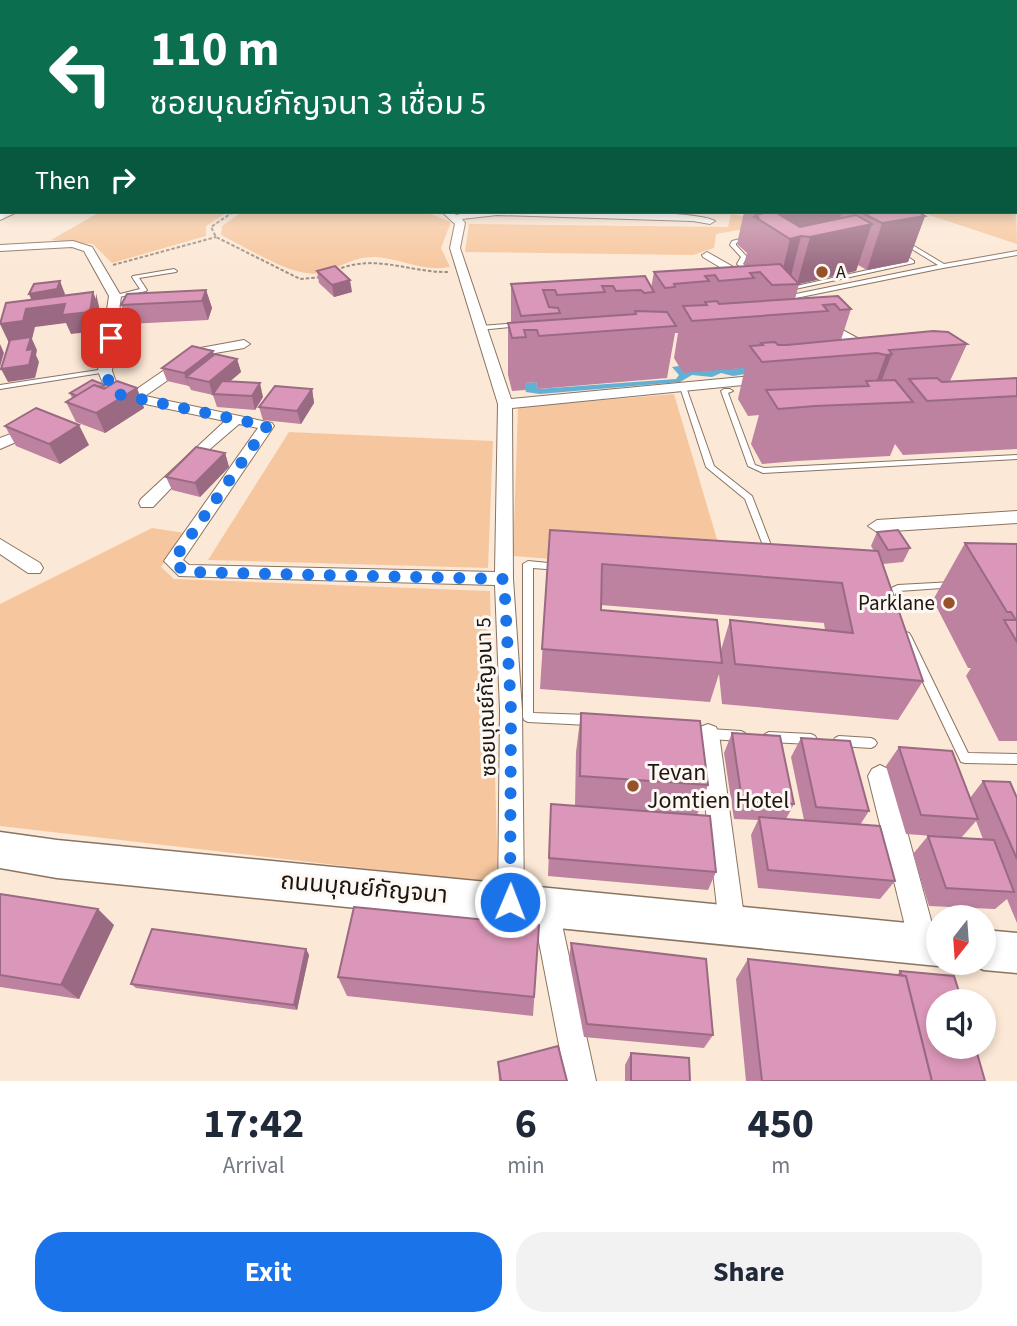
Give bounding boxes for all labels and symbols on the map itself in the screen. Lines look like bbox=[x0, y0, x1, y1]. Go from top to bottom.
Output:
place label: A bbox=[836, 260, 846, 285]
marker: A bbox=[814, 264, 830, 280]
pin bbox=[81, 308, 141, 368]
place label: Parklane bbox=[858, 588, 935, 618]
marker: Parklane bbox=[941, 595, 957, 611]
street label: ซอยบุณย์กัญจนา 5 bbox=[468, 617, 504, 777]
place label: Tevan Jomtien Hotel bbox=[647, 755, 789, 818]
marker: Tevan Jomtien Hotel bbox=[625, 778, 641, 794]
street label: ถนนบุณย์กัญจนา bbox=[279, 863, 449, 913]
position arrow bbox=[473, 865, 547, 939]
north arrow bbox=[926, 905, 996, 975]

